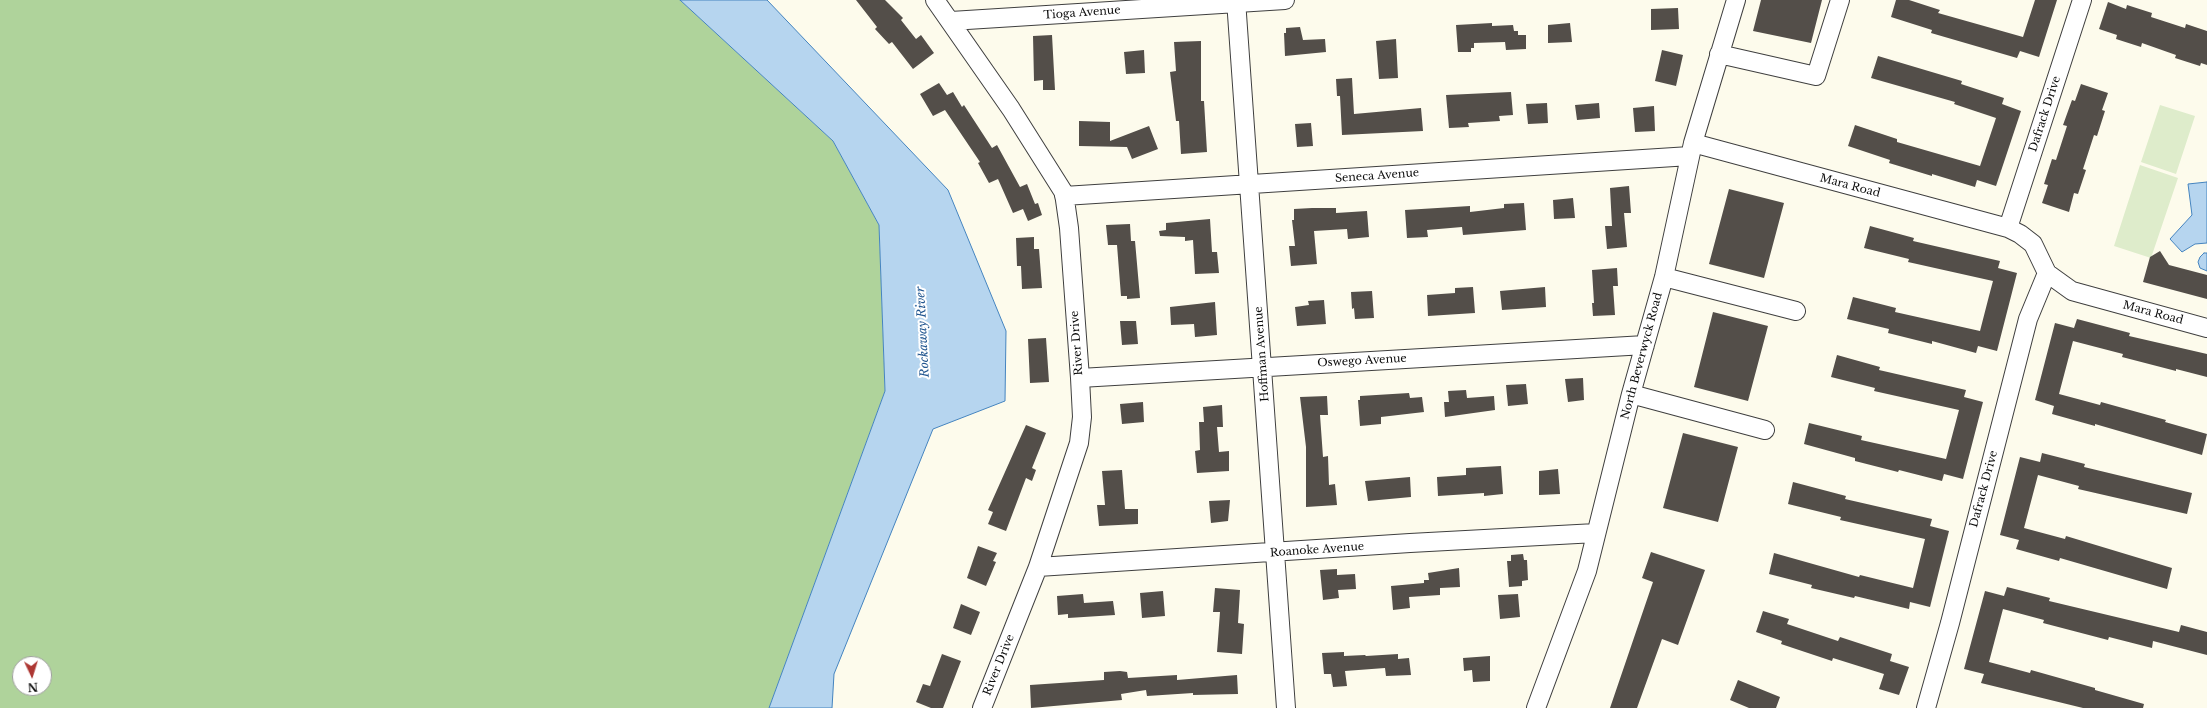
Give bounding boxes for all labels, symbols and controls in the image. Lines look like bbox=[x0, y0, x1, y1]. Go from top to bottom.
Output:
street label: Tioga Avenue bbox=[1043, 4, 1121, 22]
street label: Dafrack Drive bbox=[2027, 74, 2063, 154]
street label: Seneca Avenue bbox=[1334, 166, 1420, 186]
street label: Mara Road bbox=[1818, 172, 1882, 200]
water label: Rockaway River bbox=[913, 286, 933, 378]
street label: North Beverwyck Road bbox=[1619, 291, 1665, 421]
street label: Mara Road bbox=[2121, 299, 2185, 327]
street label: Hoffman Avenue bbox=[1252, 306, 1272, 402]
street label: River Drive bbox=[1068, 310, 1086, 376]
street label: Oswego Avenue bbox=[1317, 352, 1407, 370]
street label: Dafrack Drive bbox=[1967, 449, 2001, 529]
street label: Roanoke Avenue bbox=[1269, 540, 1365, 560]
street label: River Drive bbox=[981, 632, 1017, 698]
north arrow bbox=[12, 656, 52, 696]
text: N bbox=[27, 680, 38, 694]

